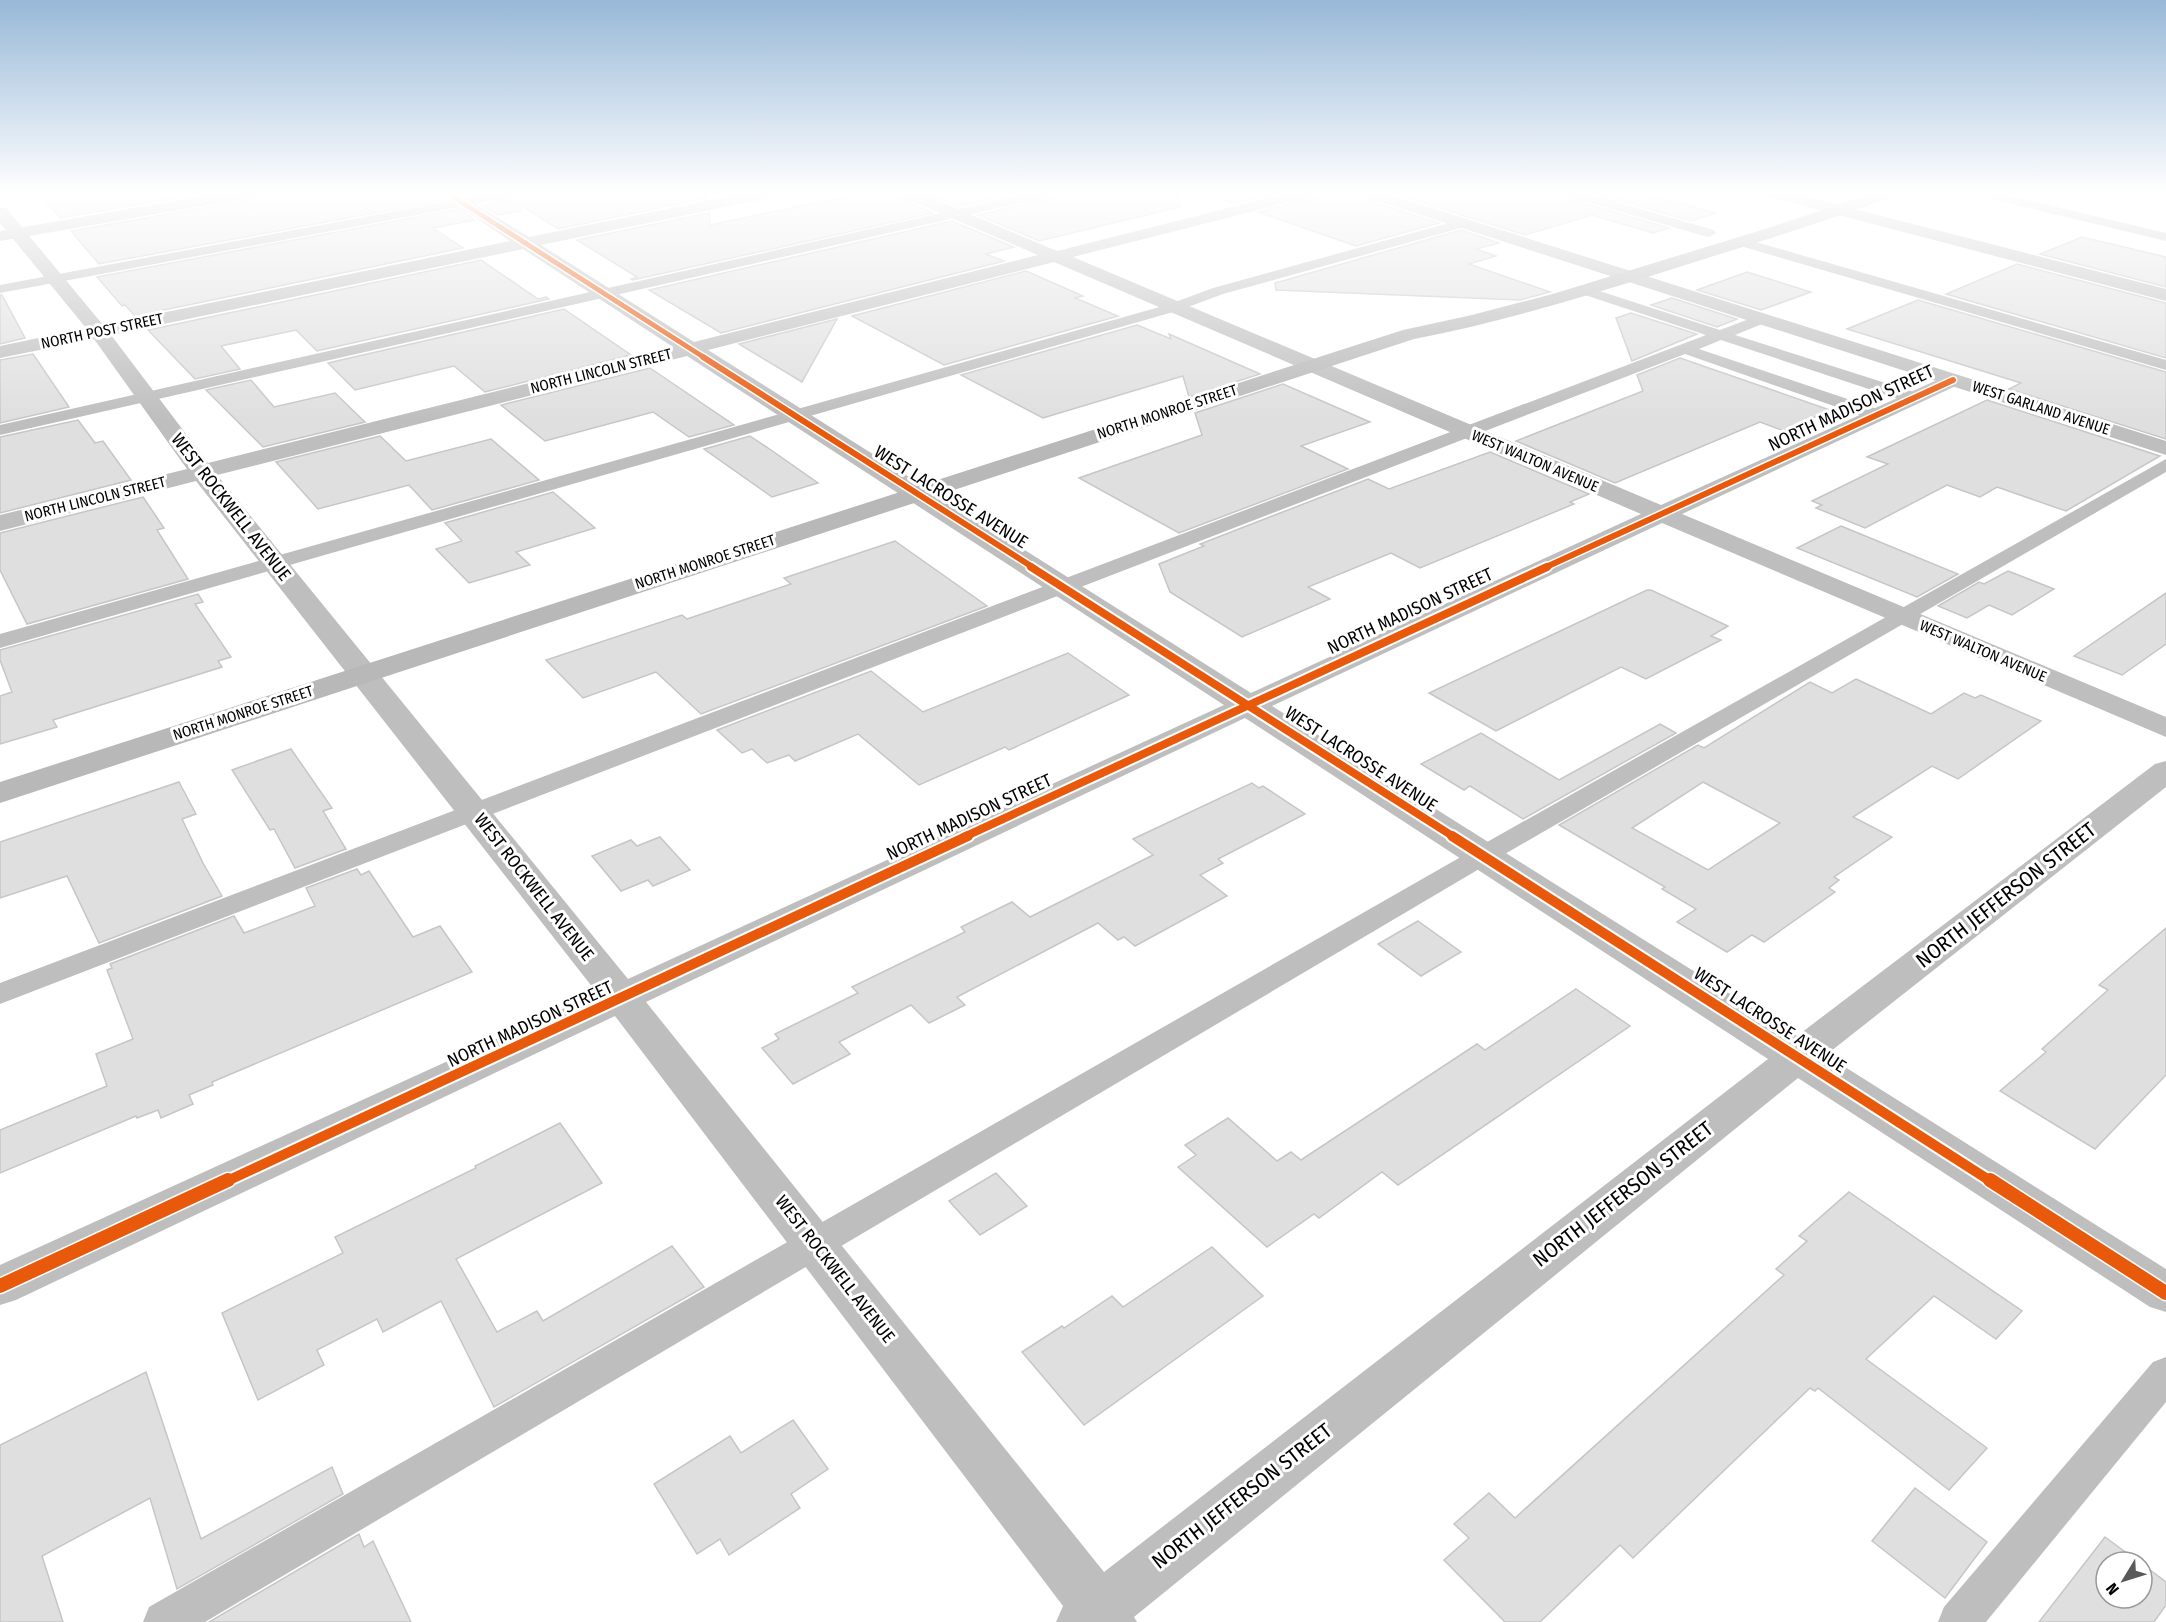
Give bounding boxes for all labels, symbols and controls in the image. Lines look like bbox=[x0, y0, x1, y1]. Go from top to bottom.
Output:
street label: NORTH POST STREET bbox=[39, 309, 165, 353]
street label: NORTH LINCOLN STREET bbox=[529, 345, 674, 397]
street label: NORTH MADISON STREET bbox=[1765, 360, 1938, 456]
street label: WEST GARLAND AVENUE bbox=[1970, 377, 2112, 439]
street label: NORTH MONROE STREET bbox=[1095, 381, 1239, 443]
street label: WEST WALTON AVENUE bbox=[1469, 426, 1601, 496]
street label: WEST ROCKWELL AVENUE bbox=[167, 429, 295, 585]
street label: WEST LACROSSE AVENUE bbox=[870, 441, 1032, 553]
street label: NORTH LINCOLN STREET bbox=[23, 473, 168, 525]
street label: NORTH MONROE STREET bbox=[633, 531, 777, 593]
street label: NORTH MADISON STREET bbox=[1324, 563, 1497, 659]
street label: WEST WALTON AVENUE bbox=[1917, 616, 2049, 686]
street label: NORTH MONROE STREET bbox=[171, 682, 315, 744]
street label: WEST LACROSSE AVENUE bbox=[1281, 701, 1441, 817]
street label: NORTH MADISON STREET bbox=[883, 769, 1056, 865]
street label: WEST ROCKWELL AVENUE bbox=[470, 809, 598, 965]
street label: NORTH JEFFERSON STREET bbox=[1911, 816, 2101, 973]
street label: WEST LACROSSE AVENUE bbox=[1690, 962, 1850, 1078]
street label: NORTH MADISON STREET bbox=[444, 976, 617, 1072]
street label: NORTH JEFFERSON STREET bbox=[1528, 1115, 1718, 1272]
street label: WEST ROCKWELL AVENUE bbox=[771, 1191, 899, 1347]
street label: NORTH JEFFERSON STREET bbox=[1147, 1417, 1337, 1574]
north arrow bbox=[2094, 1550, 2154, 1610]
text: N bbox=[2102, 1579, 2123, 1599]

